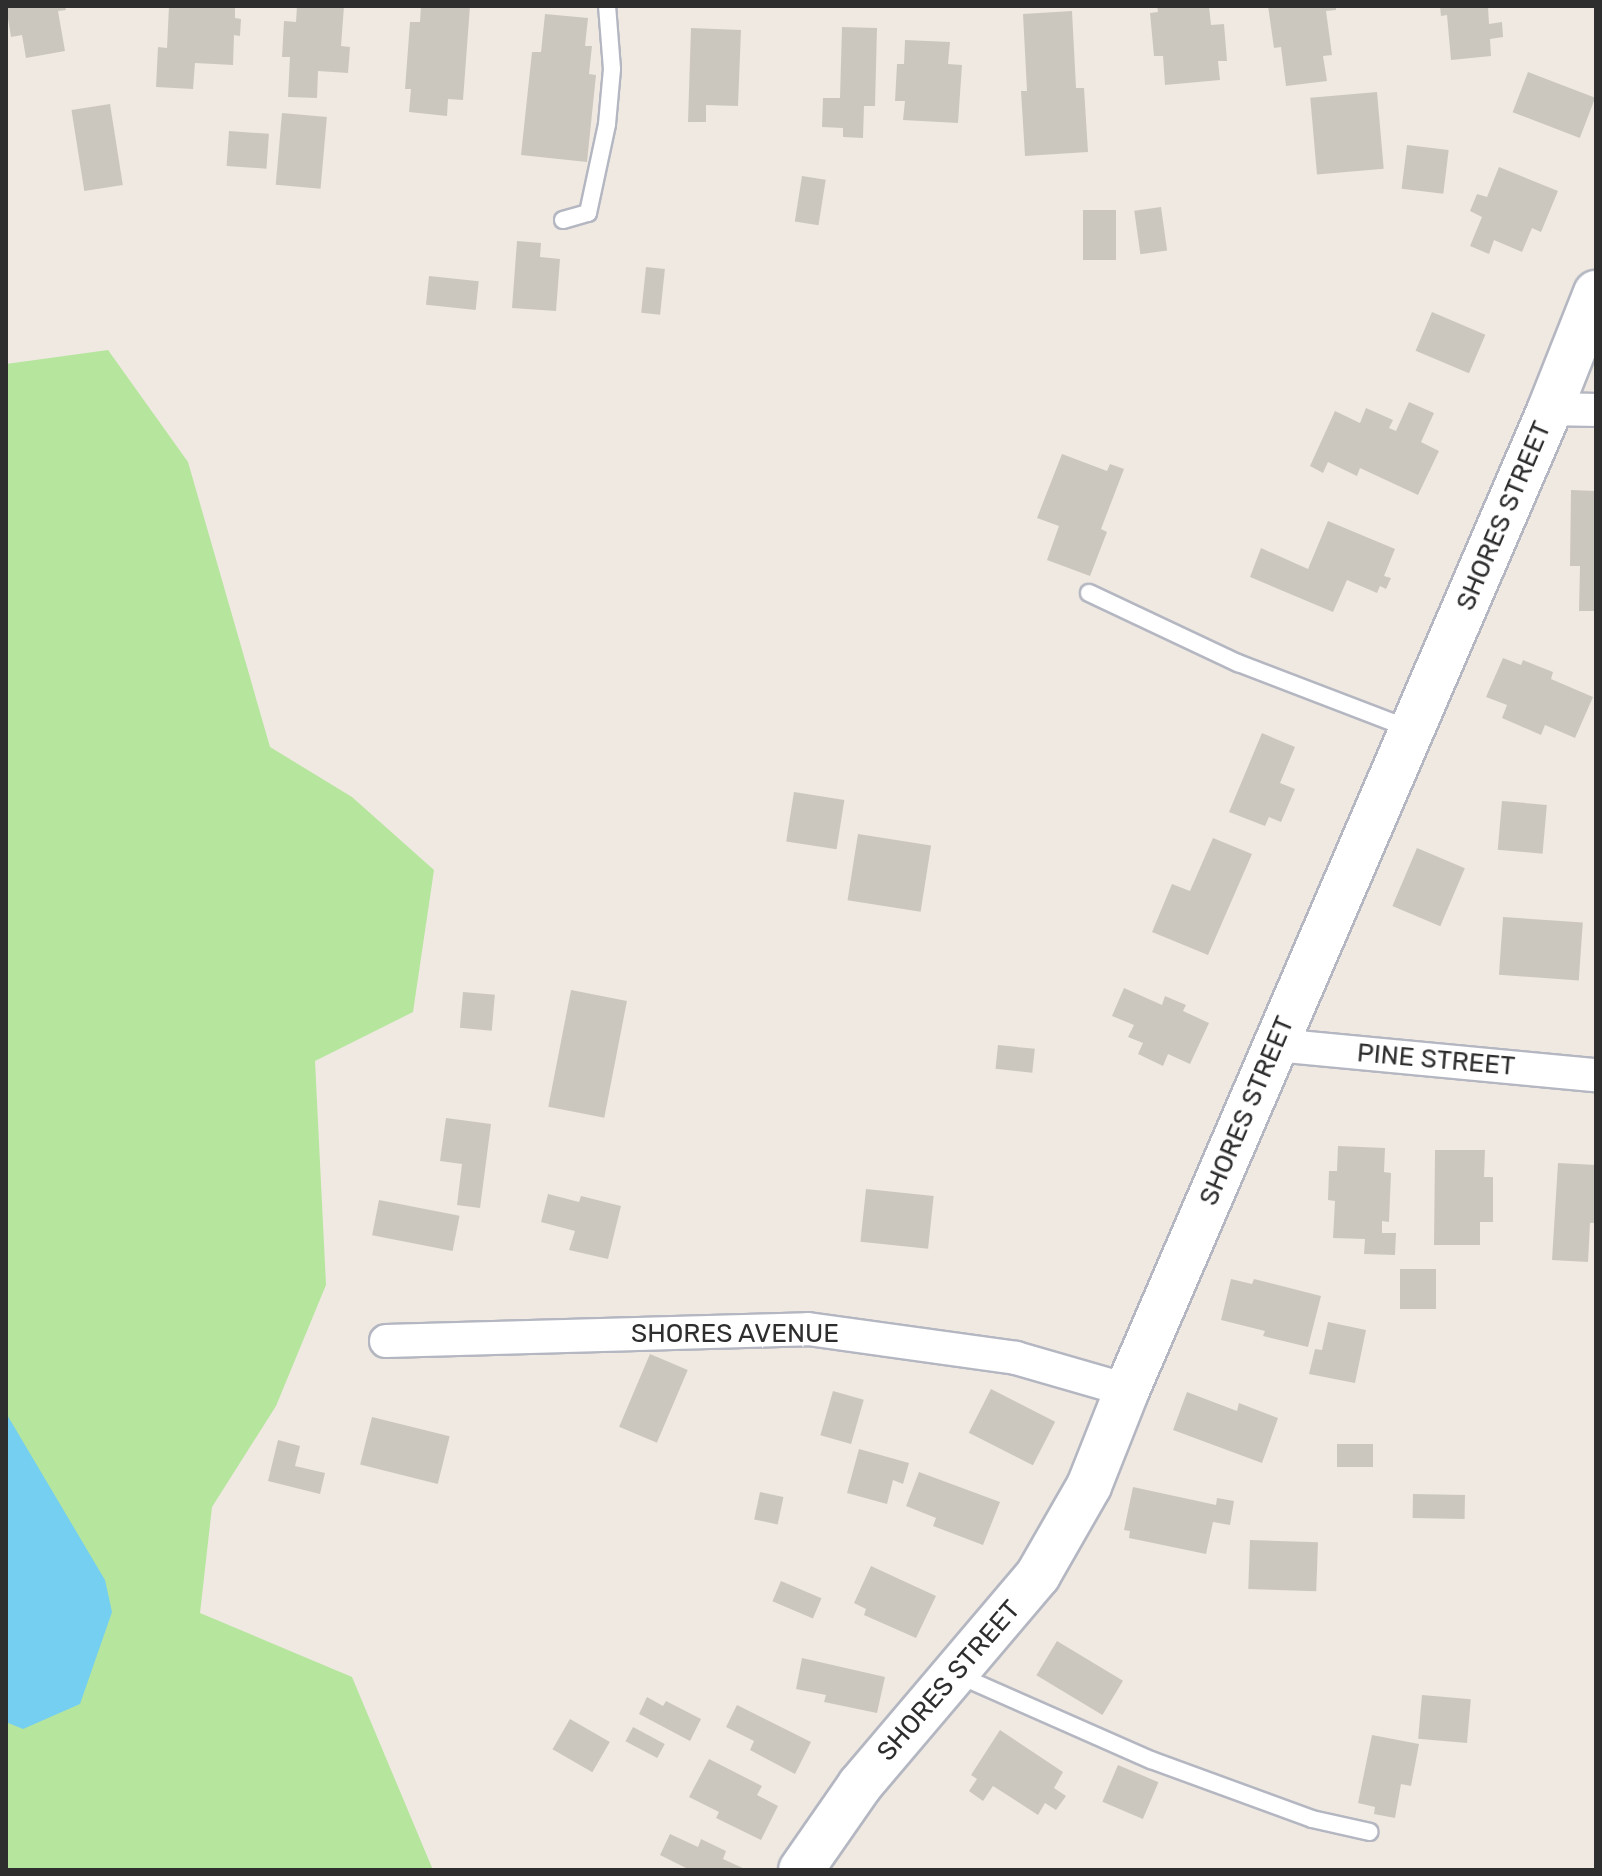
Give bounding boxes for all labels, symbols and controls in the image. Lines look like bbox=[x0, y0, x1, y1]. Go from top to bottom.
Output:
street label: SHORES STREET bbox=[1450, 417, 1558, 615]
street label: SHORES STREET bbox=[1193, 1012, 1301, 1210]
street label: PINE STREET bbox=[1356, 1038, 1516, 1082]
street label: SHORES AVENUE bbox=[631, 1318, 839, 1350]
street label: SHORES STREET bbox=[871, 1594, 1027, 1768]

